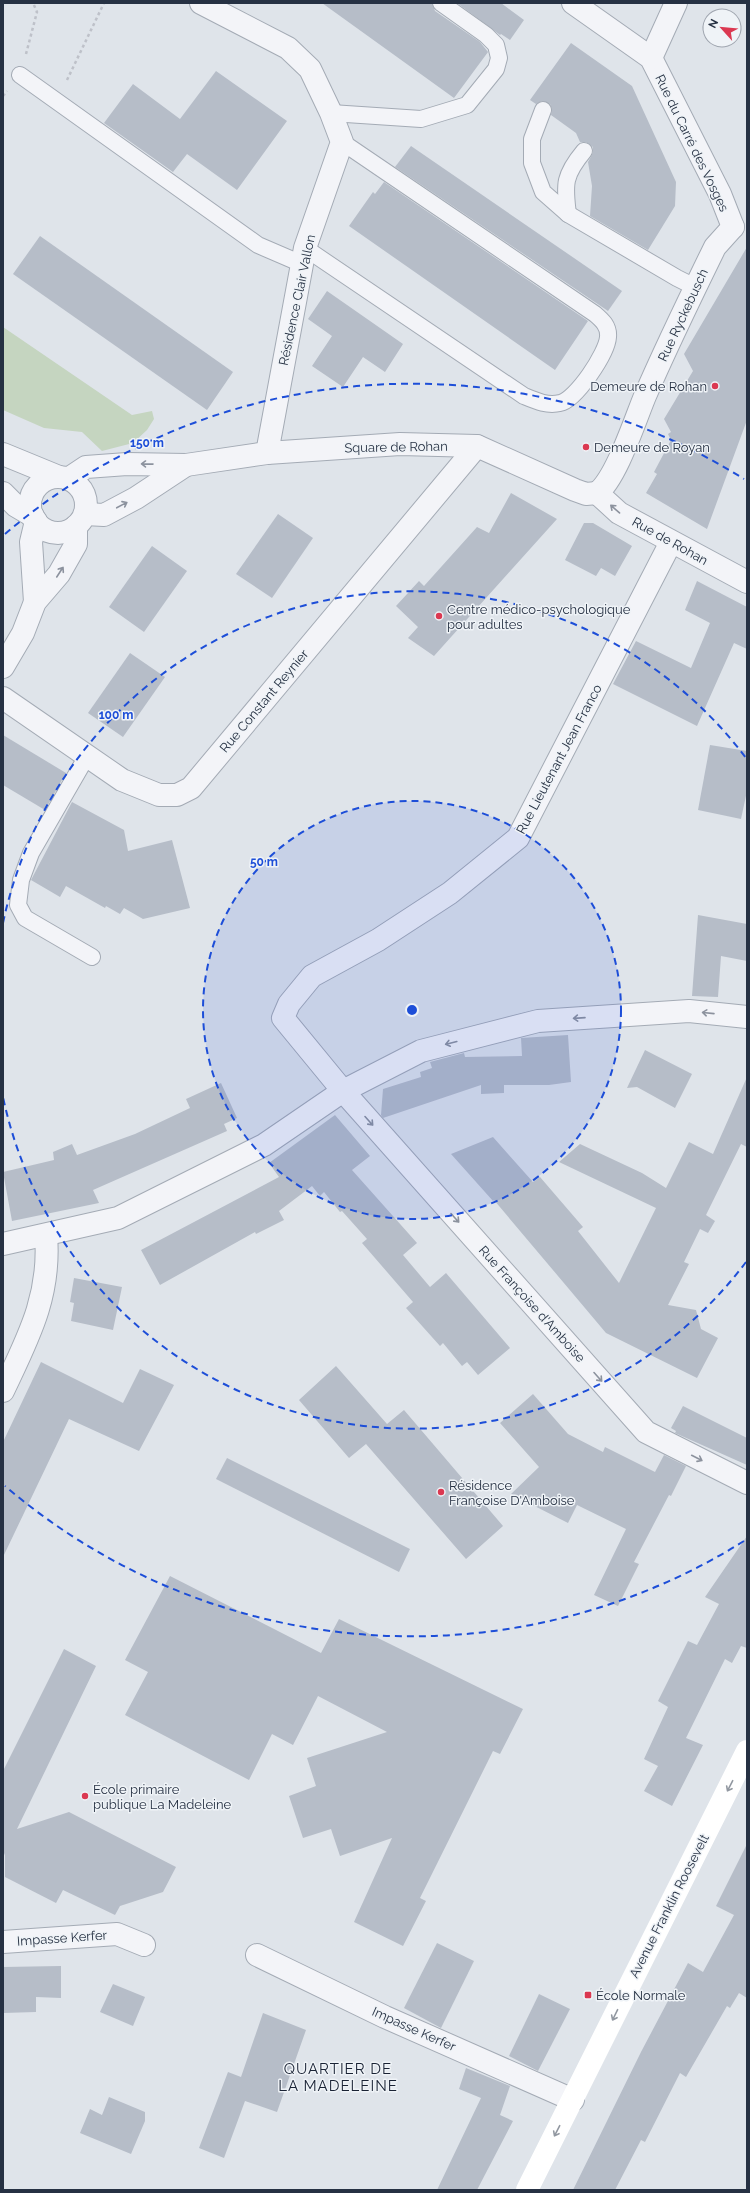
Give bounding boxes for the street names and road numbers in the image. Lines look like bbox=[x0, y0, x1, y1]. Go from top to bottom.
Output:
street label: Rue du Carré des Vosges bbox=[652, 72, 732, 214]
street label: Résidence Clair Vallon bbox=[276, 233, 318, 367]
street label: Rue Ryckebusch bbox=[655, 266, 711, 364]
street label: Square de Rohan bbox=[344, 439, 448, 455]
street label: Rue de Rohan bbox=[629, 514, 711, 568]
street label: Rue Constant Reynier bbox=[217, 646, 312, 755]
street label: Rue Lieutenant Jean Franco bbox=[513, 681, 605, 836]
street label: Rue Françoise d'Amboise bbox=[476, 1243, 588, 1366]
street label: Avenue Franklin Roosevelt bbox=[626, 1831, 712, 1980]
street label: Impasse Kerfer bbox=[16, 1927, 108, 1949]
street label: Impasse Kerfer bbox=[370, 2004, 459, 2054]

